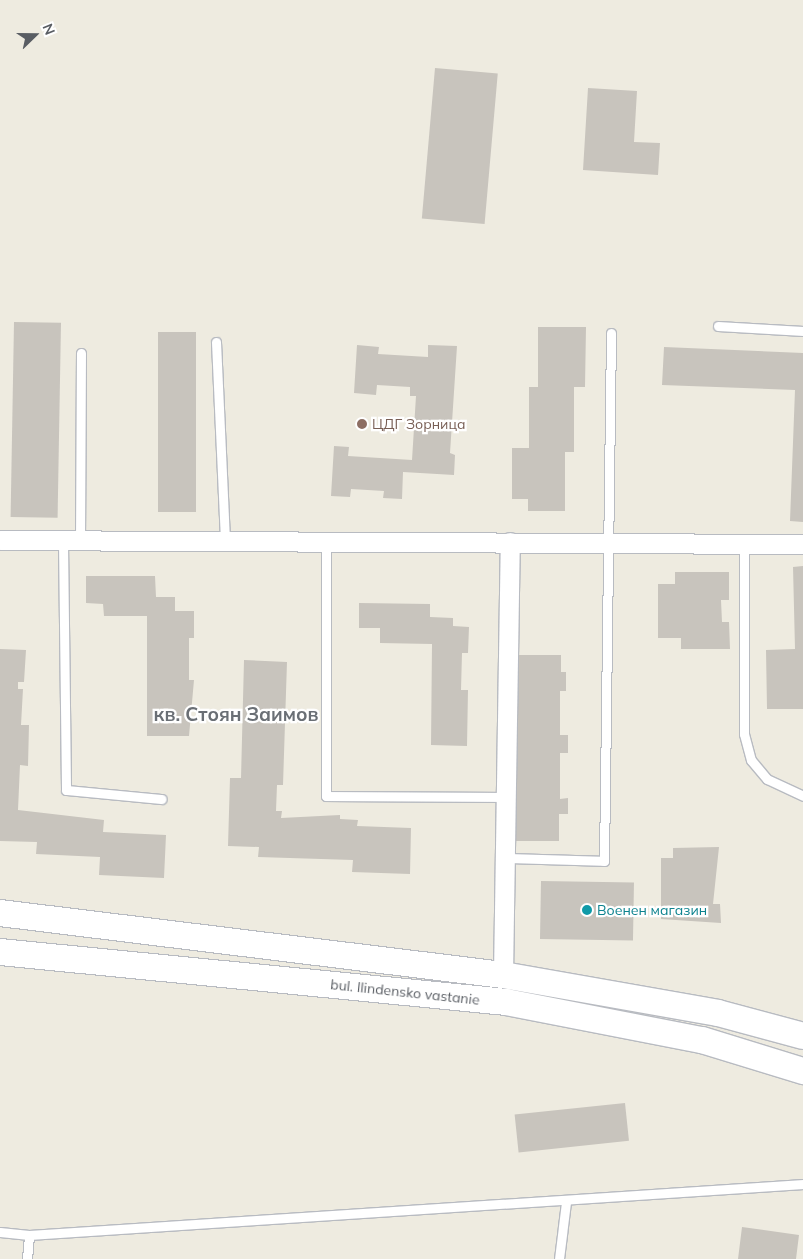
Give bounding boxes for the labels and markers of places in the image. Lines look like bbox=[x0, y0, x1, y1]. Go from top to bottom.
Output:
place label: ЦДГ Зорница bbox=[372, 416, 466, 432]
marker: ЦДГ Зорница bbox=[356, 418, 368, 430]
place label: Военен магазин bbox=[597, 902, 707, 918]
marker: Военен магазин bbox=[581, 904, 593, 916]

